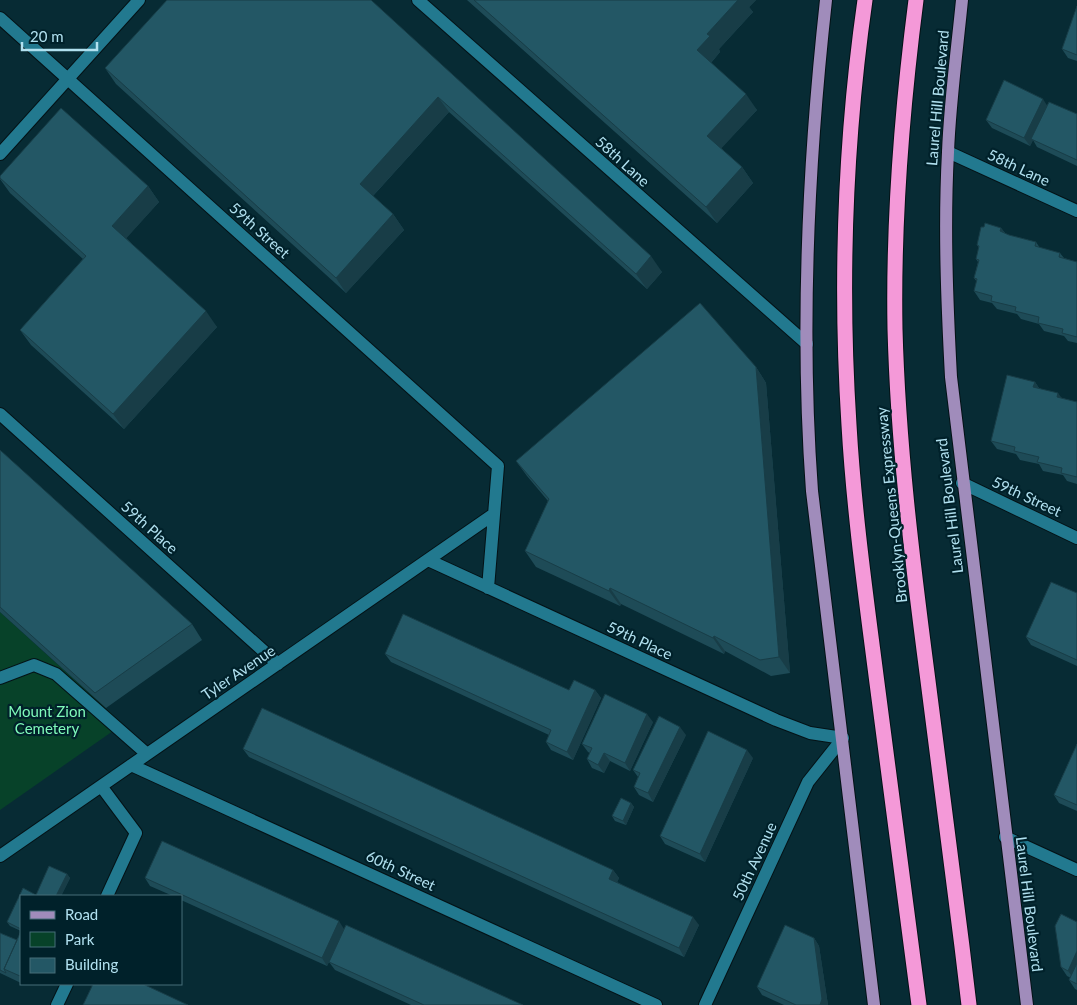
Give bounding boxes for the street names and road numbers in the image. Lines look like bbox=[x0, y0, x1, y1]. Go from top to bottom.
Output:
street label: Laurel Hill Boulevard bbox=[922, 29, 952, 167]
street label: 58th Lane bbox=[592, 132, 654, 190]
street label: 58th Lane bbox=[985, 145, 1053, 189]
street label: 59th Street bbox=[226, 198, 294, 262]
street label: Brooklyn-Queens Expressway bbox=[872, 406, 910, 604]
street label: Laurel Hill Boulevard bbox=[932, 437, 966, 575]
street label: 59th Street bbox=[989, 472, 1065, 520]
street label: 59th Place bbox=[118, 497, 182, 557]
street label: 59th Place bbox=[605, 617, 676, 663]
street label: Tyler Avenue bbox=[198, 641, 278, 703]
street label: 50th Avenue bbox=[728, 819, 780, 903]
street label: Laurel Hill Boulevard bbox=[1013, 835, 1047, 973]
street label: 60th Street bbox=[363, 846, 439, 894]

